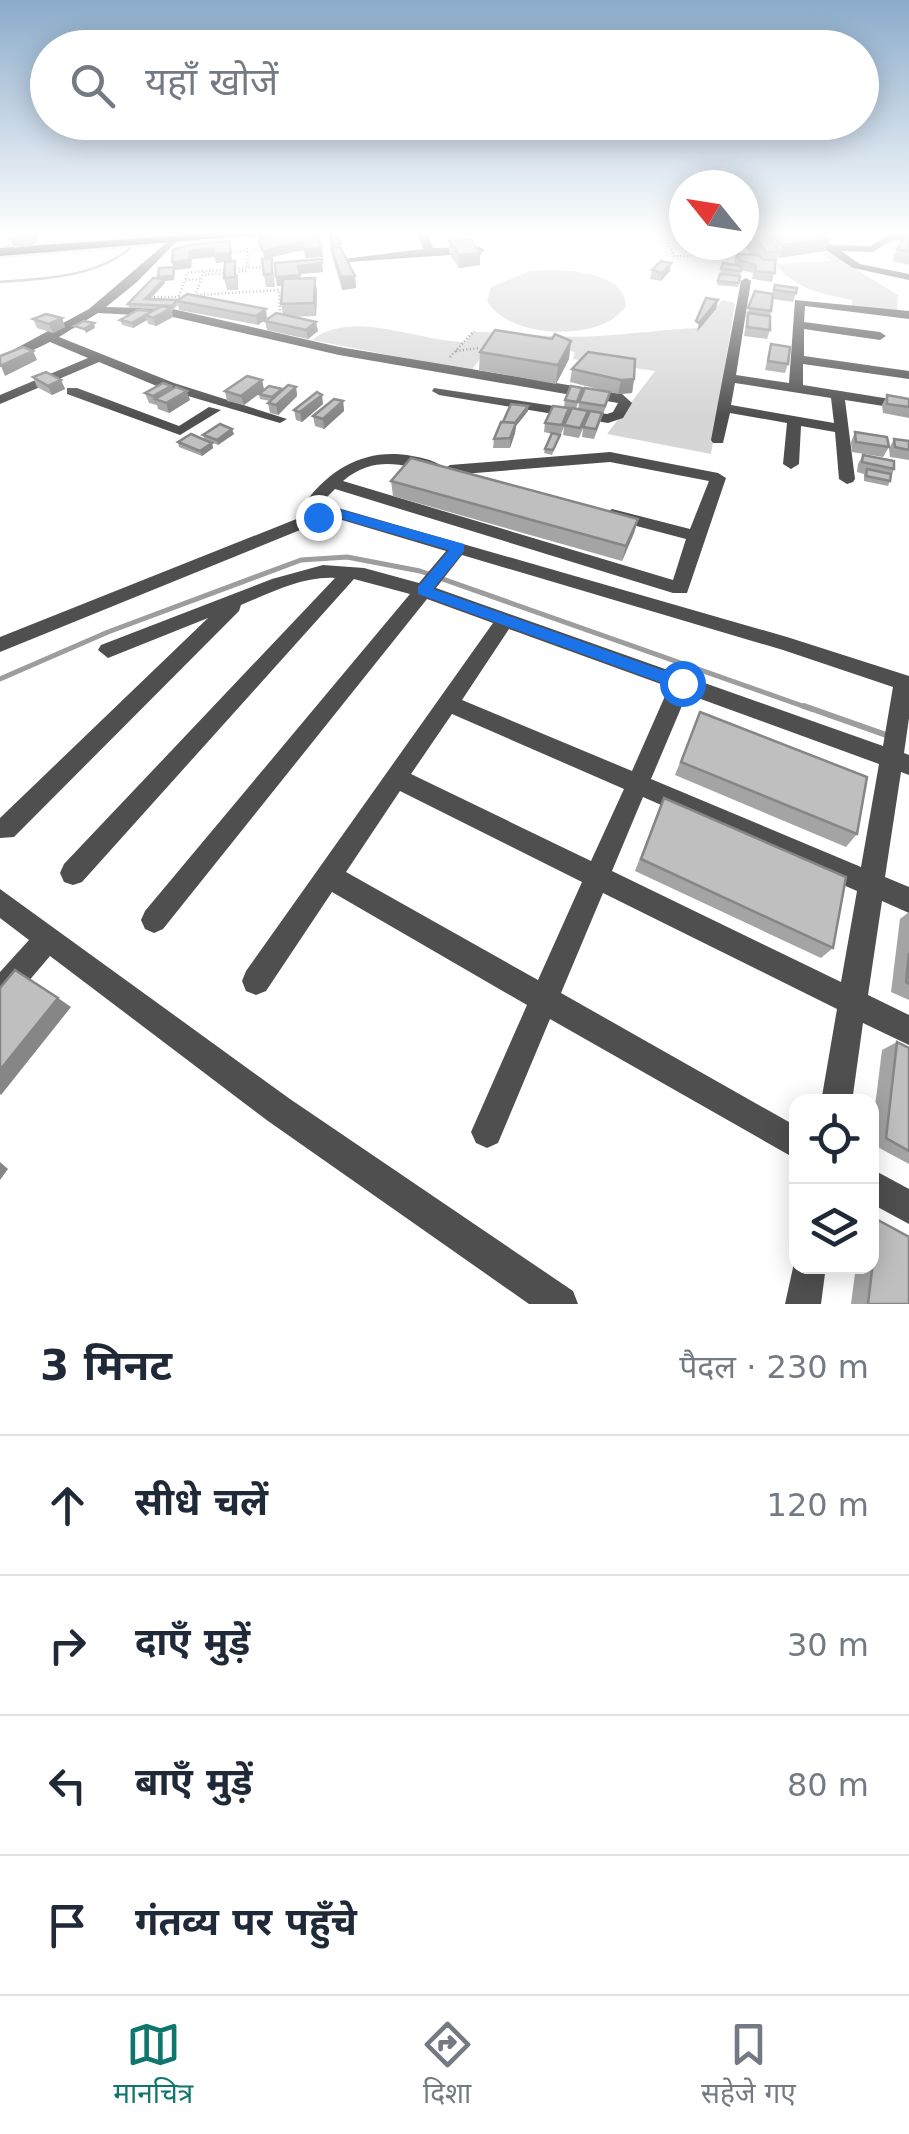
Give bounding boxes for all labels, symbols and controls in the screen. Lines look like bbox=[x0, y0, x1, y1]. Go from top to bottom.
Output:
search box bbox=[30, 30, 879, 140]
icon: search bbox=[65, 58, 120, 113]
text: यहाँ खोजें bbox=[145, 60, 278, 104]
north arrow bbox=[669, 170, 759, 260]
route end bbox=[296, 495, 342, 541]
route start bbox=[660, 661, 706, 707]
map controls bbox=[789, 1094, 879, 1274]
button: locate bbox=[789, 1094, 879, 1184]
button: layers bbox=[789, 1184, 879, 1274]
text: 3 मिनट bbox=[40, 1341, 172, 1390]
text: पैदल · 230 m bbox=[679, 1348, 869, 1386]
icon: ahead bbox=[40, 1478, 95, 1533]
text: सीधे चलें bbox=[135, 1480, 268, 1524]
text: 120 m bbox=[767, 1486, 869, 1524]
icon: right bbox=[40, 1618, 95, 1673]
text: दाएँ मुड़ें bbox=[135, 1620, 250, 1664]
text: 30 m bbox=[787, 1626, 869, 1664]
icon: left bbox=[40, 1758, 95, 1813]
text: बाएँ मुड़ें bbox=[135, 1760, 252, 1804]
text: 80 m bbox=[787, 1766, 869, 1804]
icon: arrive bbox=[40, 1898, 95, 1953]
text: गंतव्य पर पहुँचे bbox=[135, 1900, 357, 1944]
tab: मानचित्र bbox=[113, 2017, 193, 2114]
tab: दिशा bbox=[420, 2017, 475, 2114]
tab: सहेजे गए bbox=[701, 2017, 796, 2114]

